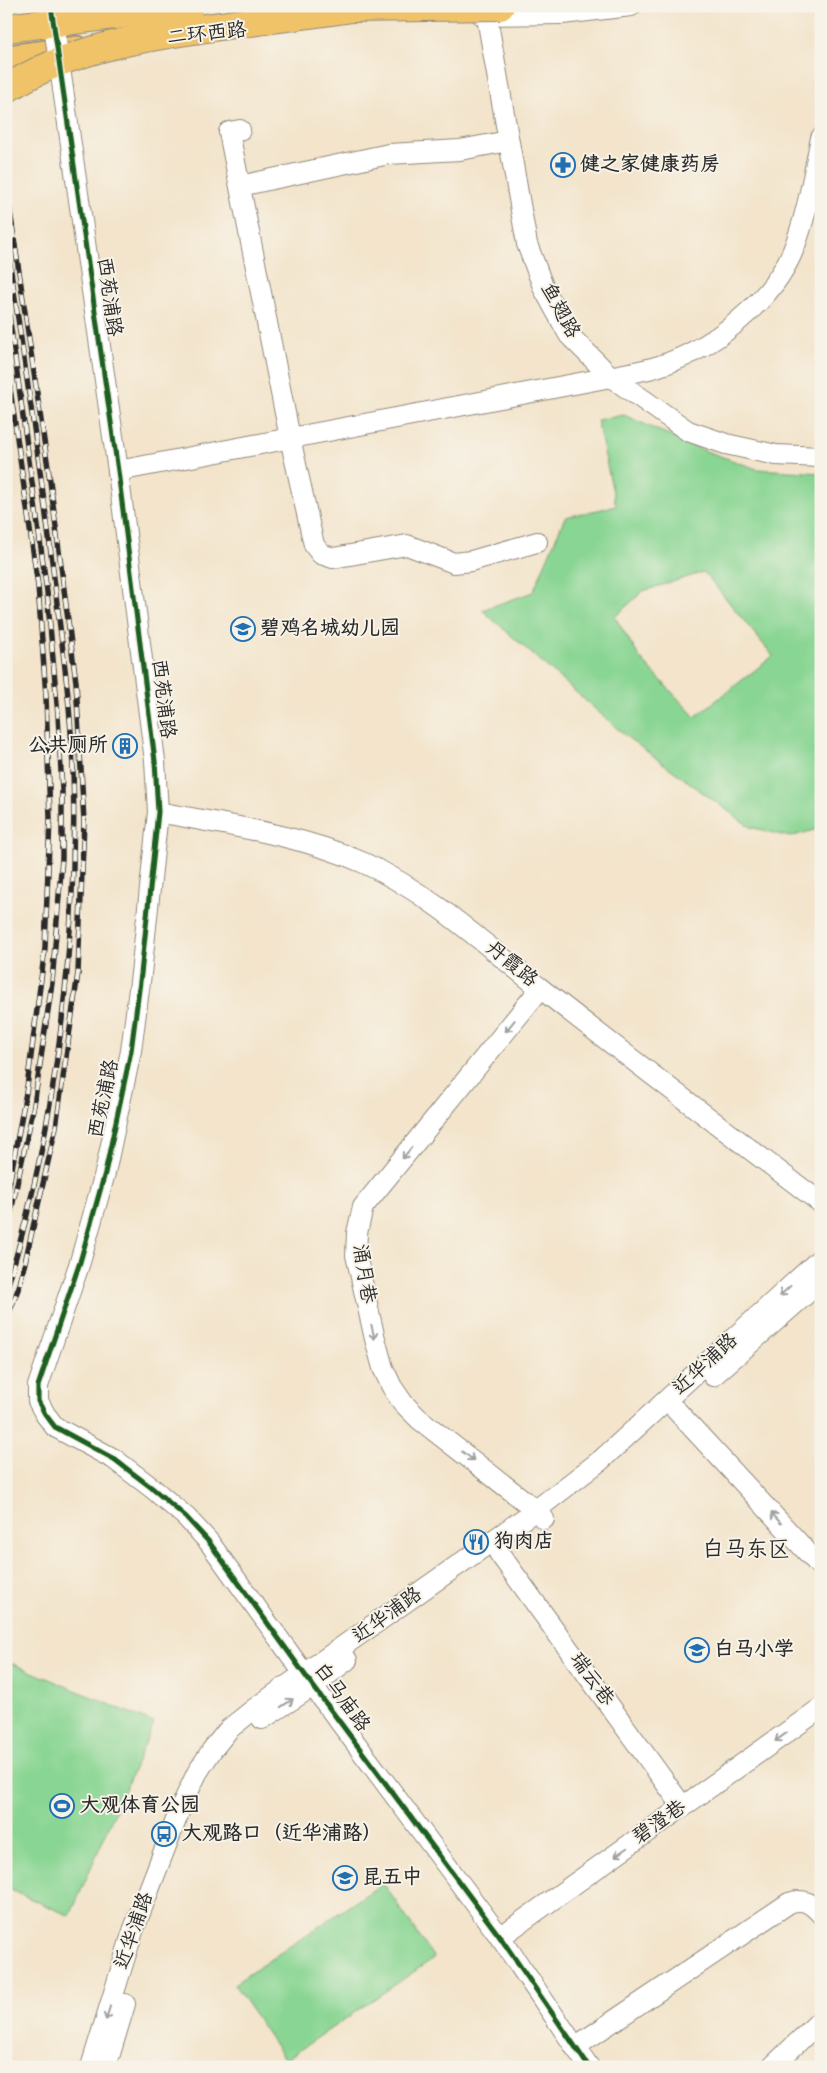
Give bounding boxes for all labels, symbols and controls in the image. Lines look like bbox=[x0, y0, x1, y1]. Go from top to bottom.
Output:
street label: 二环西路 bbox=[166, 16, 249, 54]
place label: 健之家健康药房 bbox=[580, 151, 720, 180]
pharmacy icon: 健之家健康药房 bbox=[550, 152, 576, 178]
street label: 西苑浦路 bbox=[88, 255, 128, 340]
street label: 鱼翅路 bbox=[532, 278, 587, 345]
place label: 碧鸡名城幼儿园 bbox=[260, 615, 400, 644]
school or university icon: 碧鸡名城幼儿园 bbox=[230, 616, 256, 642]
street label: 西苑浦路 bbox=[143, 658, 181, 741]
place label: 公共厕所 bbox=[28, 732, 108, 761]
building icon: 公共厕所 bbox=[112, 733, 138, 759]
street label: 丹霞路 bbox=[479, 935, 544, 996]
one-way arrow bbox=[504, 1020, 515, 1033]
street label: 西苑浦路 bbox=[83, 1056, 128, 1141]
one-way arrow bbox=[402, 1146, 413, 1159]
street label: 涌月巷 bbox=[344, 1242, 382, 1307]
one-way arrow bbox=[779, 1285, 792, 1297]
one-way arrow bbox=[369, 1323, 378, 1339]
street label: 近华浦路 bbox=[667, 1326, 746, 1403]
one-way arrow bbox=[461, 1451, 474, 1462]
one-way arrow bbox=[770, 1512, 782, 1525]
place label: 狗肉店 bbox=[494, 1528, 554, 1557]
restaurant icon: 狗肉店 bbox=[463, 1529, 489, 1555]
district label: 白马东区 bbox=[702, 1535, 790, 1567]
street label: 近华浦路 bbox=[347, 1580, 430, 1651]
place label: 白马小学 bbox=[714, 1636, 794, 1665]
school or university icon: 白马小学 bbox=[684, 1637, 710, 1663]
street label: 瑞云巷 bbox=[562, 1647, 621, 1714]
street label: 白马庙路 bbox=[306, 1657, 377, 1740]
one-way arrow bbox=[279, 1698, 293, 1708]
one-way arrow bbox=[774, 1732, 788, 1742]
place label: 大观体育公园 bbox=[80, 1792, 200, 1821]
sports icon: 大观体育公园 bbox=[49, 1793, 75, 1819]
street label: 碧澄巷 bbox=[627, 1793, 694, 1852]
place label: 大观路口（近华浦路） bbox=[182, 1820, 382, 1849]
bus stop icon: 大观路口（近华浦路） bbox=[151, 1821, 177, 1847]
one-way arrow bbox=[614, 1847, 628, 1857]
place label: 昆五中 bbox=[362, 1864, 422, 1893]
school or university icon: 昆五中 bbox=[332, 1865, 358, 1891]
street label: 近华浦路 bbox=[108, 1888, 162, 1974]
one-way arrow bbox=[102, 2005, 112, 2021]

